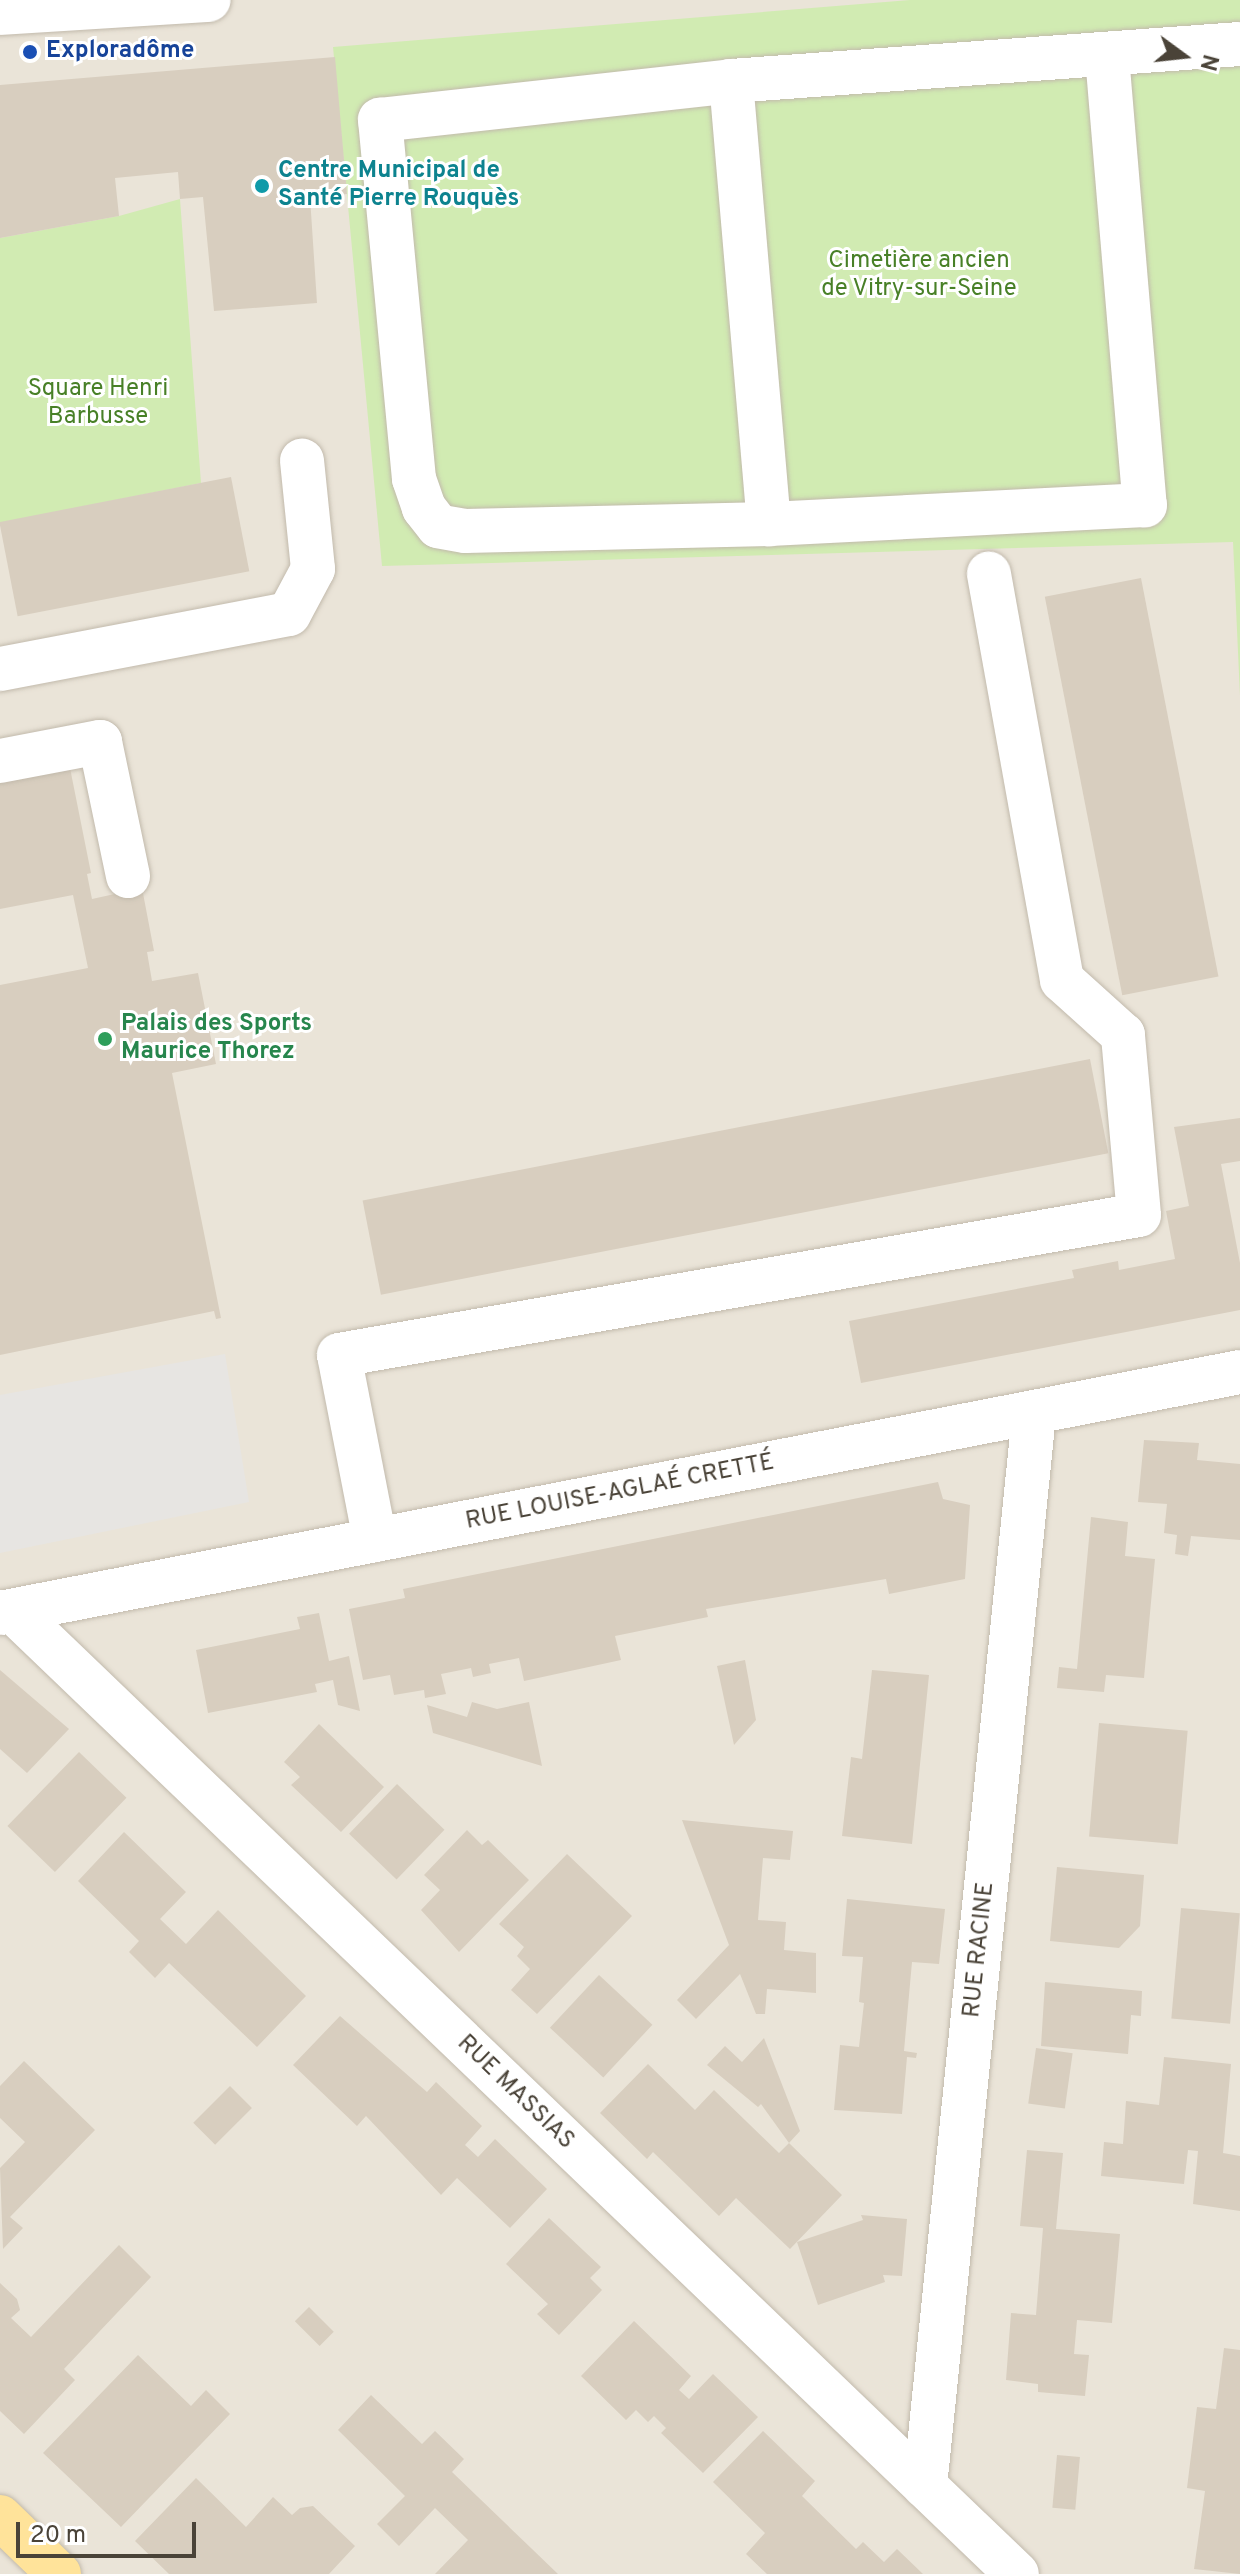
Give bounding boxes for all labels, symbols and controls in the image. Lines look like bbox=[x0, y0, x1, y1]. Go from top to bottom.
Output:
north arrow bbox=[1144, 16, 1224, 96]
place label: Exploradôme bbox=[46, 38, 194, 66]
marker: Exploradôme bbox=[21, 43, 39, 61]
text: N bbox=[1193, 51, 1223, 73]
place label: Centre Municipal de Santé Pierre Rouquès bbox=[278, 158, 519, 214]
marker: Centre Municipal de Santé Pierre Rouquès bbox=[253, 177, 271, 195]
park label: Cimetière ancien de Vitry-sur-Seine bbox=[821, 248, 1017, 304]
park label: Square Henri Barbusse bbox=[28, 376, 168, 432]
place label: Palais des Sports Maurice Thorez bbox=[121, 1011, 312, 1067]
marker: Palais des Sports Maurice Thorez bbox=[96, 1030, 114, 1048]
street label: RUE LOUISE-AGLAÉ CRETTÉ bbox=[463, 1449, 777, 1537]
street label: RUE RACINE bbox=[959, 1881, 1001, 2019]
street label: RUE MASSIAS bbox=[450, 2030, 580, 2156]
scale bar bbox=[20, 2506, 200, 2556]
text: 20 m bbox=[30, 2521, 86, 2551]

